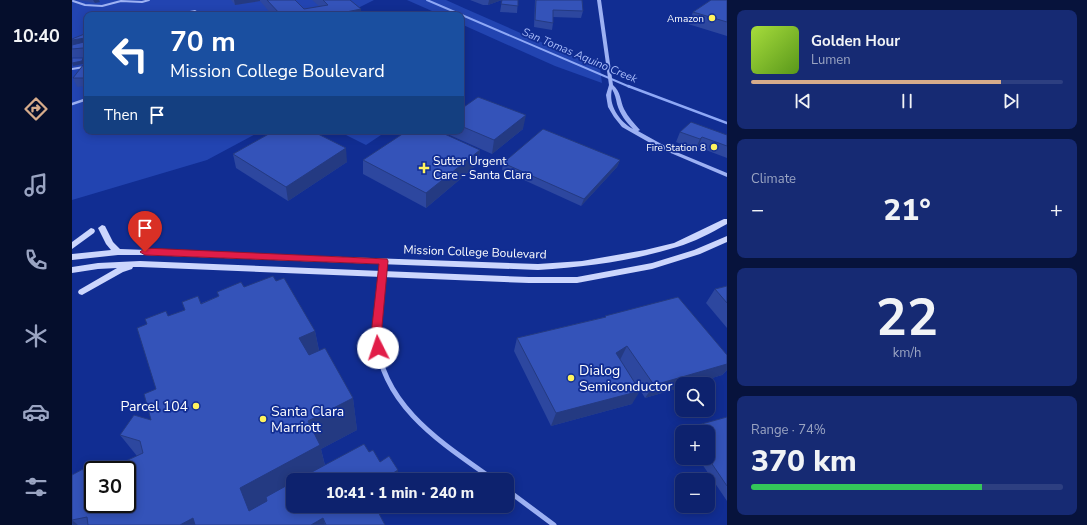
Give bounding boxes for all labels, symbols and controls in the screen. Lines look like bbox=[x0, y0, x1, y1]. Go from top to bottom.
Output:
place label: Amazon bbox=[667, 12, 704, 26]
marker: Amazon bbox=[707, 13, 717, 23]
text: 70 m bbox=[170, 23, 236, 61]
text: 10:40 bbox=[12, 24, 60, 48]
water label: San Tomas Aquino Creek bbox=[520, 24, 640, 87]
icon: left bbox=[104, 28, 156, 80]
text: Golden Hour bbox=[811, 31, 900, 51]
text: Lumen bbox=[811, 51, 851, 69]
text: Mission College Boulevard bbox=[170, 59, 385, 83]
icon: previous bbox=[792, 90, 814, 112]
icon: pause bbox=[896, 90, 918, 112]
icon: next bbox=[1000, 90, 1022, 112]
icon: directions bbox=[22, 95, 50, 123]
icon: arrive bbox=[146, 104, 168, 126]
text: Then bbox=[104, 105, 138, 125]
place label: Fire Station 8 bbox=[646, 141, 706, 155]
marker: Fire Station 8 bbox=[709, 142, 719, 152]
place label: Sutter Urgent Care - Santa Clara bbox=[433, 153, 532, 183]
marker: Sutter Urgent Care - Santa Clara bbox=[418, 162, 430, 174]
text: Climate bbox=[751, 170, 796, 188]
icon: music bbox=[22, 171, 50, 199]
text: 21° bbox=[883, 190, 931, 231]
text: − bbox=[751, 195, 764, 225]
text: + bbox=[1050, 195, 1063, 225]
pin bbox=[128, 211, 162, 252]
icon: arrive bbox=[134, 217, 156, 239]
street label: Mission College Boulevard bbox=[403, 242, 547, 262]
icon: phone bbox=[22, 246, 50, 274]
text: 22 bbox=[876, 282, 938, 353]
icon: climate bbox=[22, 322, 50, 350]
position arrow bbox=[357, 327, 399, 369]
text: km/h bbox=[893, 344, 921, 362]
place label: Dialog Semiconductor bbox=[579, 361, 673, 396]
marker: Dialog Semiconductor bbox=[566, 373, 576, 383]
map controls bbox=[675, 377, 715, 513]
button: search bbox=[675, 377, 715, 417]
place label: Parcel 104 bbox=[120, 397, 188, 416]
icon: car bbox=[22, 398, 50, 426]
marker: Parcel 104 bbox=[191, 401, 201, 411]
place label: Santa Clara Marriott bbox=[271, 402, 344, 437]
marker: Santa Clara Marriott bbox=[258, 414, 268, 424]
text: Range · 74% bbox=[751, 421, 826, 439]
button: + bbox=[675, 425, 715, 465]
text: 370 km bbox=[751, 441, 857, 482]
speed limit sign: 30 bbox=[84, 461, 136, 513]
icon: filters bbox=[22, 473, 50, 501]
button: − bbox=[675, 473, 715, 513]
text: 10:41 · 1 min · 240 m bbox=[326, 483, 474, 503]

